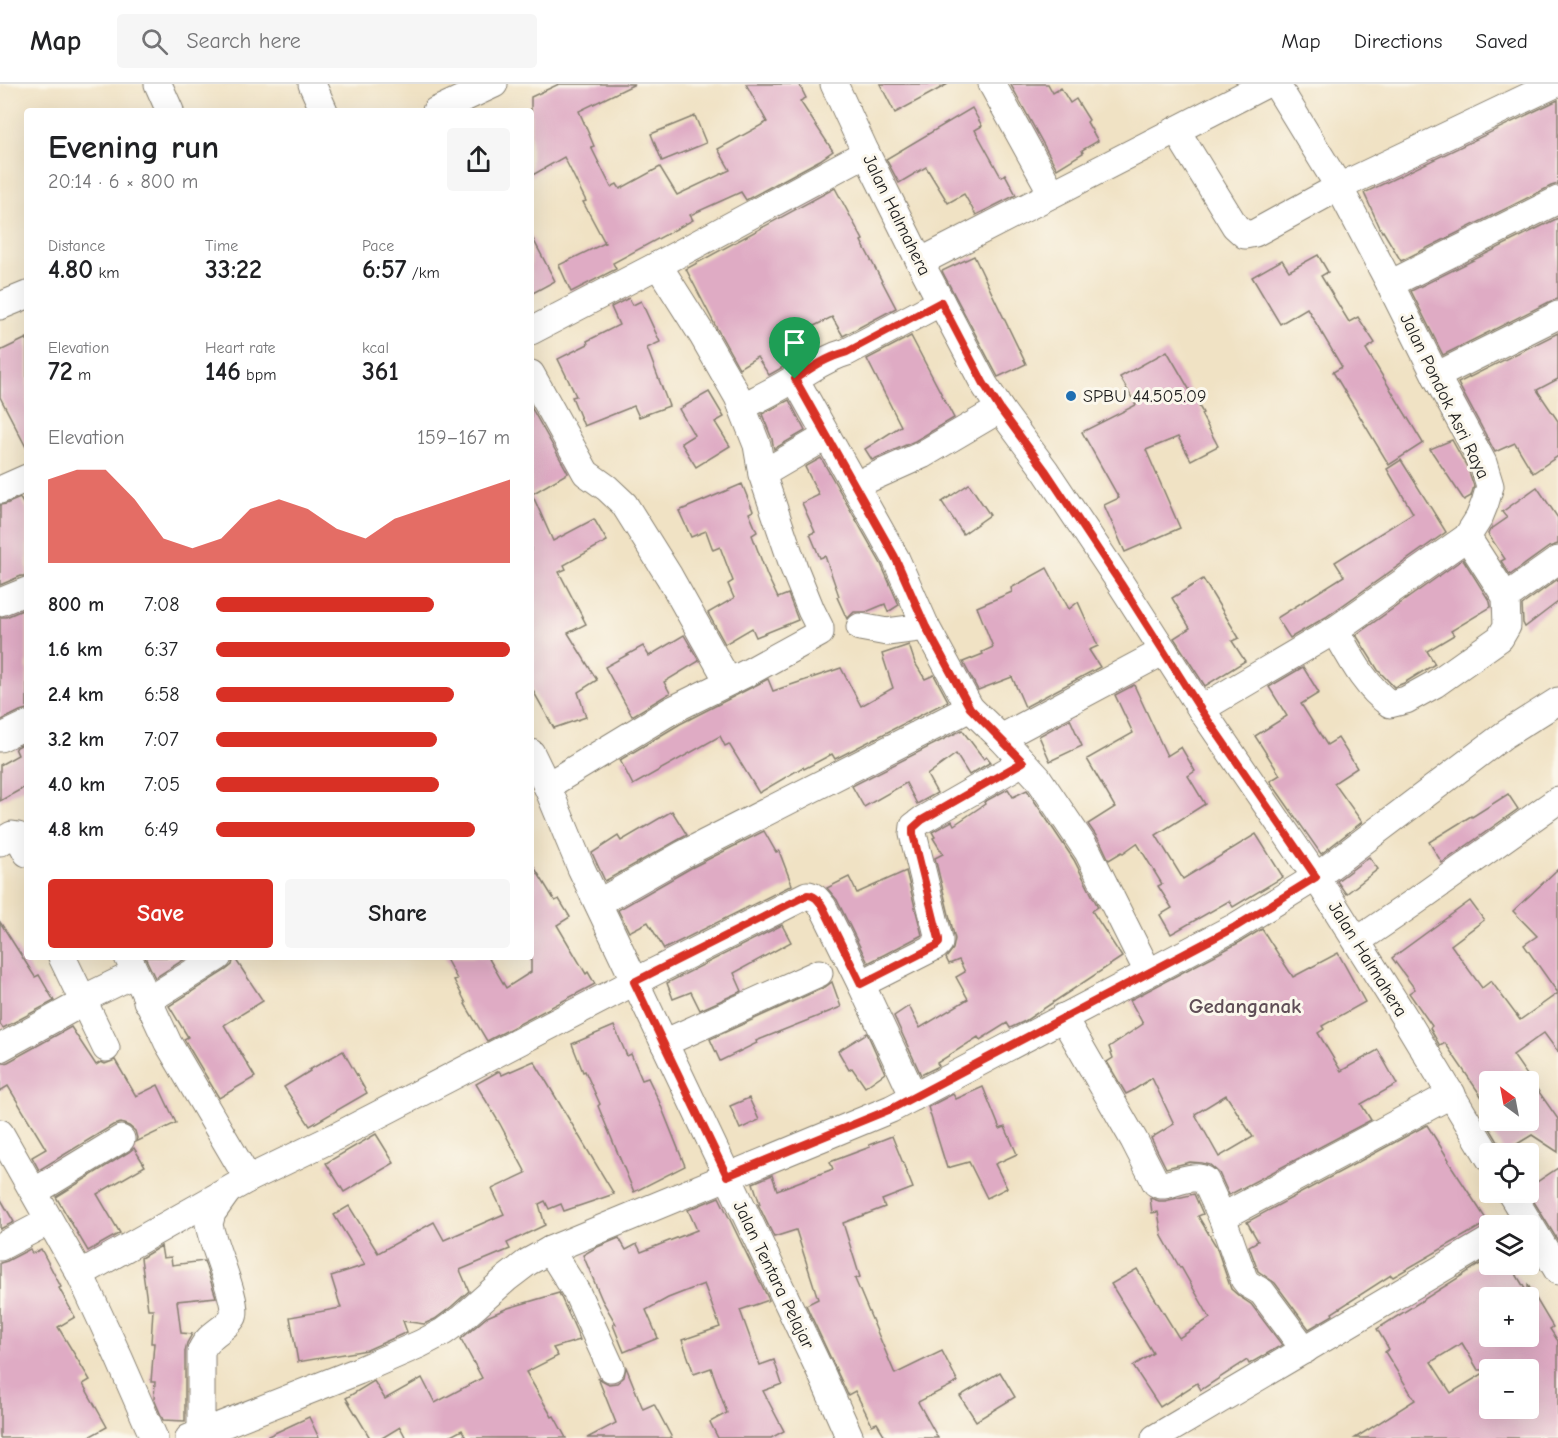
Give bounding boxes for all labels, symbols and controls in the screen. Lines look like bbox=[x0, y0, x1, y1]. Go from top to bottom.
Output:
search box bbox=[117, 14, 537, 68]
text: Map bbox=[30, 25, 81, 57]
icon: search bbox=[138, 25, 171, 58]
text: Search here bbox=[186, 28, 301, 54]
text: Map bbox=[1281, 29, 1321, 53]
text: Directions bbox=[1354, 29, 1443, 53]
text: Saved bbox=[1476, 29, 1528, 53]
text: Evening run bbox=[48, 128, 219, 166]
button: share bbox=[447, 128, 510, 191]
street label: Jalan Halmahera bbox=[858, 151, 935, 279]
text: 20:14 · 6 × 800 m bbox=[48, 170, 198, 193]
text: Distance bbox=[48, 237, 105, 255]
text: Time bbox=[205, 237, 238, 255]
text: Pace bbox=[362, 237, 394, 255]
text: 4.80 bbox=[48, 255, 93, 285]
text: 33:22 bbox=[205, 255, 262, 285]
text: 6:57 bbox=[362, 255, 407, 285]
text: km bbox=[93, 264, 119, 282]
text: /km bbox=[407, 264, 440, 282]
street label: Jalan Pondok Asri Raya bbox=[1395, 310, 1494, 482]
pin bbox=[769, 317, 820, 379]
icon: arrive bbox=[778, 326, 811, 359]
text: Elevation bbox=[48, 339, 109, 357]
text: Heart rate bbox=[205, 339, 276, 357]
text: kcal bbox=[362, 339, 389, 357]
text: 72 bbox=[48, 357, 73, 387]
text: 146 bbox=[205, 357, 241, 387]
text: 361 bbox=[362, 357, 399, 387]
text: m bbox=[73, 366, 91, 384]
text: bpm bbox=[241, 366, 276, 384]
place label: SPBU 44.505.09 bbox=[1083, 386, 1207, 407]
marker: SPBU 44.505.09 bbox=[1064, 389, 1078, 403]
text: Elevation bbox=[48, 426, 125, 449]
text: 159–167 m bbox=[417, 426, 510, 449]
text: 800 m bbox=[48, 593, 104, 616]
text: 7:08 bbox=[144, 593, 180, 616]
text: 1.6 km bbox=[48, 638, 103, 661]
text: 6:37 bbox=[144, 638, 178, 661]
text: 2.4 km bbox=[48, 683, 104, 706]
text: 6:58 bbox=[144, 683, 180, 706]
text: 3.2 km bbox=[48, 728, 104, 751]
text: 7:07 bbox=[144, 728, 179, 751]
text: 4.0 km bbox=[48, 773, 105, 796]
text: 7:05 bbox=[144, 773, 180, 796]
text: 4.8 km bbox=[48, 818, 104, 841]
text: 6:49 bbox=[144, 818, 179, 841]
button: Save bbox=[48, 879, 273, 948]
button: Share bbox=[285, 879, 510, 948]
street label: Jalan Halmahera bbox=[1324, 898, 1411, 1021]
district label: Gedanganak bbox=[1189, 994, 1302, 1018]
north arrow bbox=[1479, 1071, 1539, 1131]
map controls bbox=[1479, 1071, 1539, 1419]
button: locate bbox=[1479, 1143, 1539, 1203]
street label: Jalan Tentara Pelajar bbox=[729, 1198, 819, 1353]
button: layers bbox=[1479, 1215, 1539, 1275]
button: + bbox=[1479, 1287, 1539, 1347]
button: − bbox=[1479, 1359, 1539, 1419]

